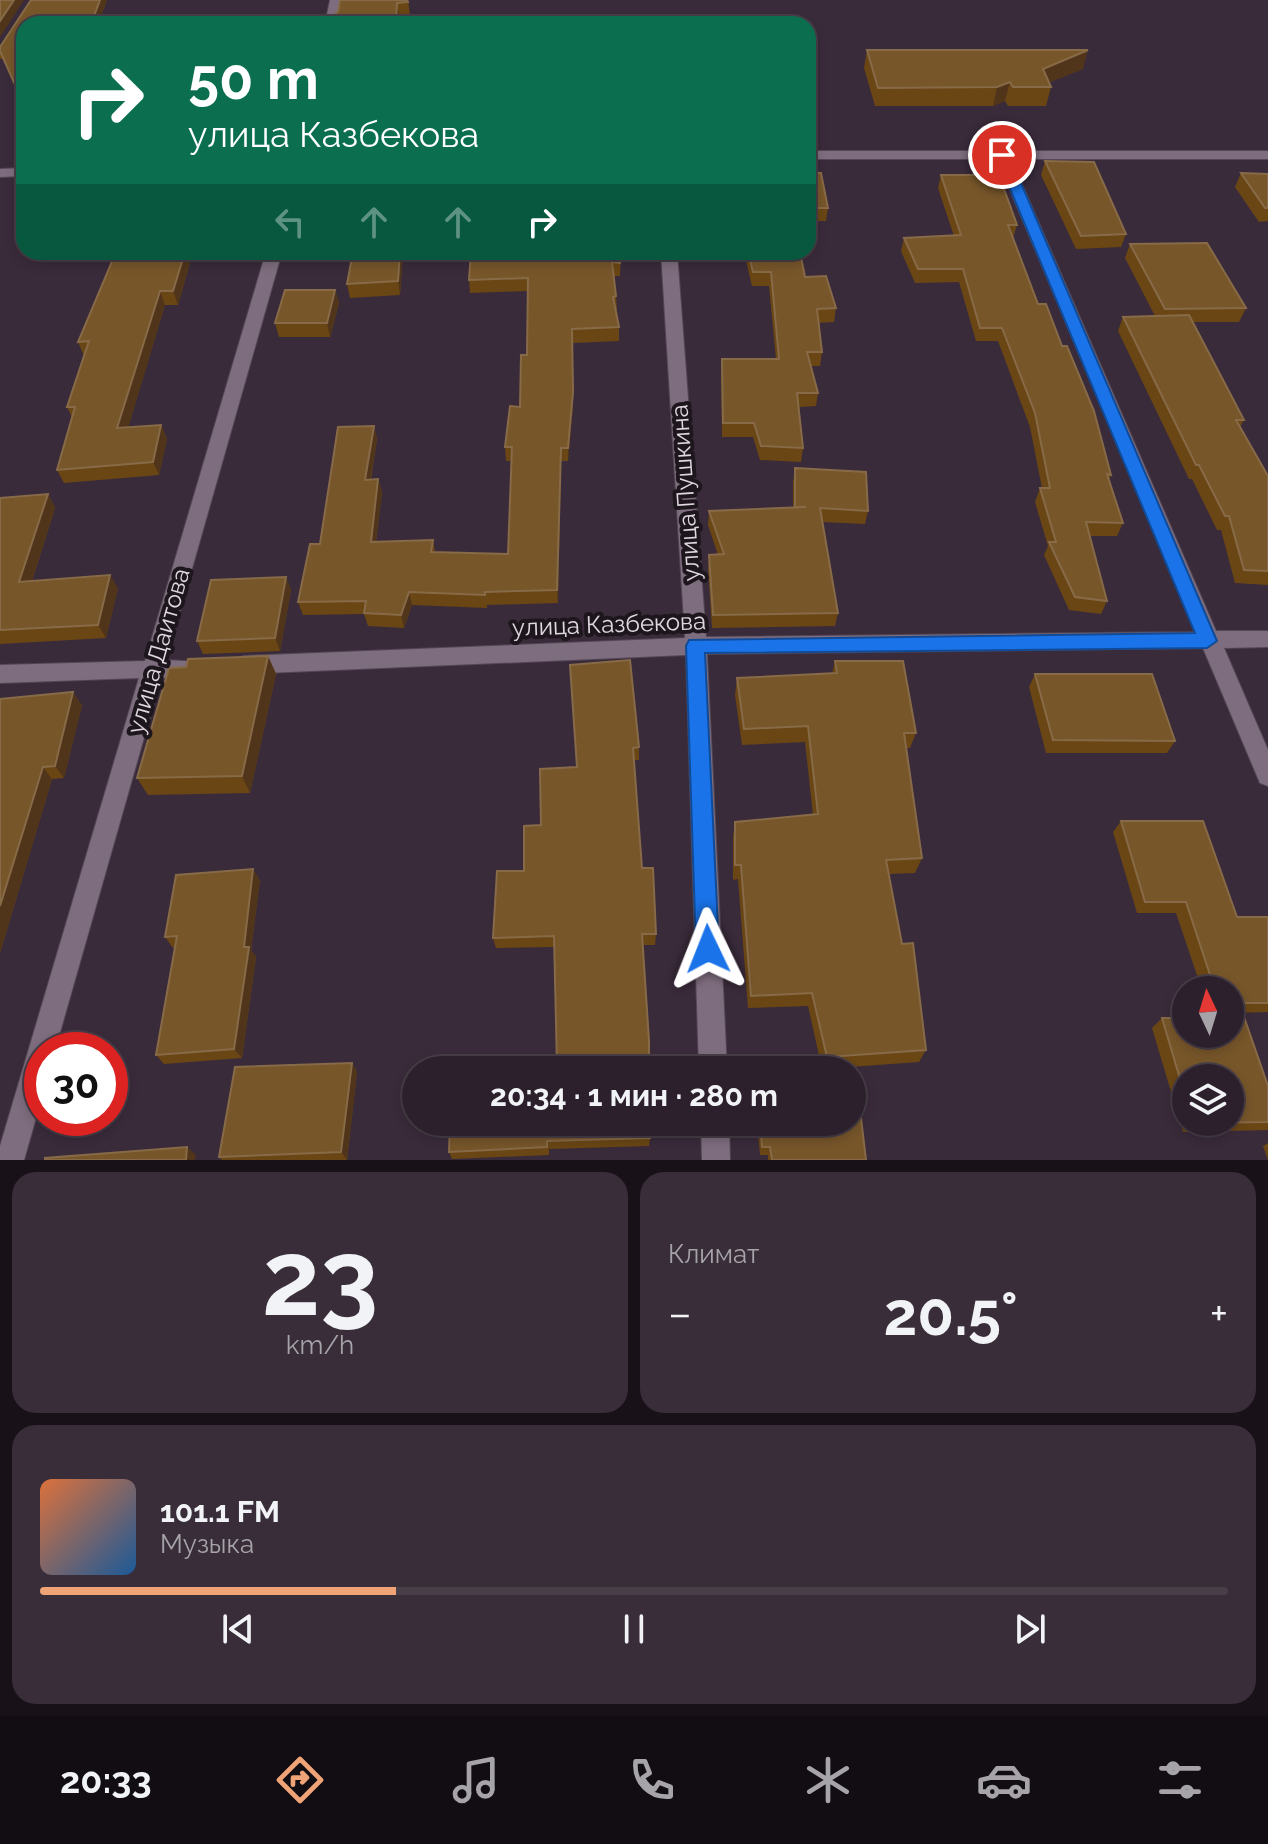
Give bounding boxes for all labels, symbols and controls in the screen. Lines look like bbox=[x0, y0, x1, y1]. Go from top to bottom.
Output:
text: 50 m bbox=[188, 46, 319, 112]
icon: right bbox=[56, 48, 160, 152]
text: улица Казбекова bbox=[188, 113, 479, 155]
pin bbox=[968, 121, 1036, 189]
icon: arrive bbox=[980, 133, 1024, 177]
icon: left bbox=[268, 200, 312, 244]
icon: ahead bbox=[352, 200, 396, 244]
icon: ahead bbox=[436, 200, 480, 244]
icon: right bbox=[520, 200, 564, 244]
street label: улица Пушкина bbox=[664, 404, 706, 582]
street label: улица Даитова bbox=[120, 565, 196, 737]
street label: улица Казбекова bbox=[512, 606, 706, 642]
position arrow bbox=[666, 907, 750, 991]
north arrow bbox=[1172, 976, 1244, 1048]
map controls bbox=[1172, 976, 1244, 1136]
speed limit sign: 30 bbox=[24, 1032, 128, 1136]
button: layers bbox=[1172, 1064, 1244, 1136]
text: 20:34 · 1 мин · 280 m bbox=[490, 1078, 778, 1113]
text: 23 bbox=[262, 1217, 378, 1339]
text: Климат bbox=[668, 1239, 759, 1269]
text: 20.5° bbox=[883, 1279, 1018, 1349]
text: − bbox=[668, 1288, 692, 1339]
text: + bbox=[1210, 1288, 1228, 1339]
text: km/h bbox=[286, 1330, 354, 1360]
text: 101.1 FM bbox=[160, 1494, 280, 1529]
text: Музыка bbox=[160, 1529, 254, 1559]
icon: previous bbox=[216, 1607, 260, 1651]
icon: pause bbox=[612, 1607, 656, 1651]
icon: next bbox=[1008, 1607, 1052, 1651]
icon: directions bbox=[272, 1752, 328, 1808]
icon: music bbox=[448, 1752, 504, 1808]
icon: phone bbox=[624, 1752, 680, 1808]
icon: climate bbox=[800, 1752, 856, 1808]
icon: car bbox=[976, 1752, 1032, 1808]
icon: filters bbox=[1152, 1752, 1208, 1808]
text: 20:33 bbox=[60, 1759, 152, 1801]

